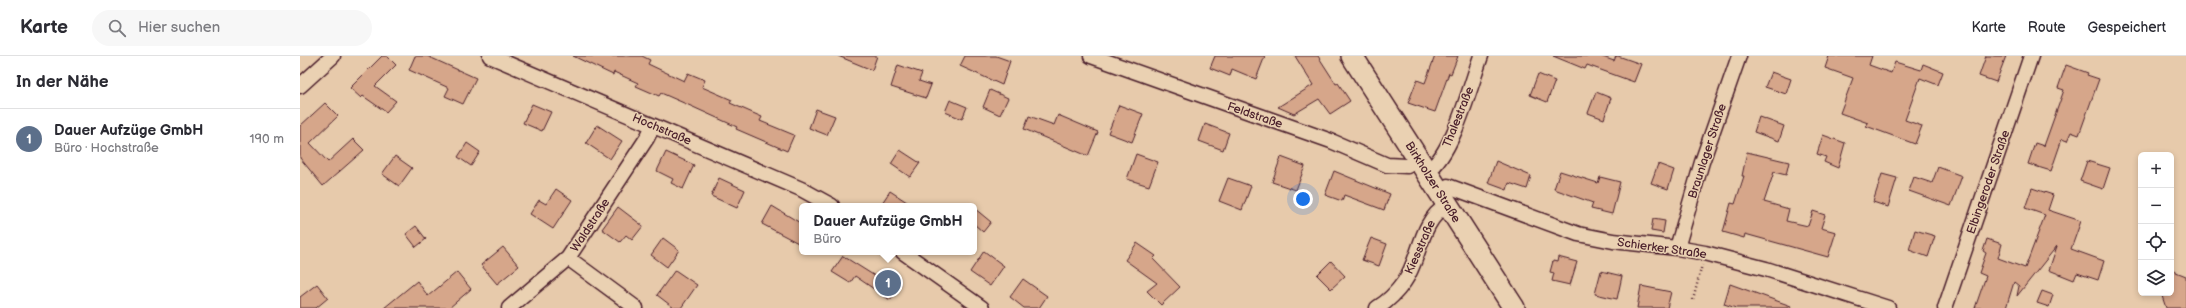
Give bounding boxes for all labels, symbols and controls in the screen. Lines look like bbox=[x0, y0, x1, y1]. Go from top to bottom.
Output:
search box bbox=[92, 10, 372, 46]
text: Karte bbox=[20, 16, 68, 39]
icon: search bbox=[106, 17, 128, 39]
text: Hier suchen bbox=[138, 18, 220, 37]
text: Karte bbox=[1972, 19, 2006, 36]
text: Route bbox=[2028, 19, 2066, 36]
text: Gespeichert bbox=[2088, 19, 2166, 36]
text: In der Nähe bbox=[16, 72, 109, 92]
street label: Thalestraße bbox=[1439, 85, 1477, 150]
street label: Feldstraße bbox=[1225, 99, 1285, 132]
street label: Braunlager Straße bbox=[1685, 102, 1730, 201]
street label: Hochstraße bbox=[630, 110, 694, 149]
text: Dauer Aufzüge GmbH bbox=[54, 121, 203, 140]
street label: Elbingeroder Straße bbox=[1964, 128, 2013, 236]
text: 1 bbox=[26, 131, 32, 147]
text: 190 m bbox=[250, 131, 284, 147]
street label: Birkholzer Straße bbox=[1402, 139, 1464, 226]
text: Büro · Hochstraße bbox=[54, 140, 159, 156]
map controls bbox=[2138, 152, 2174, 296]
button: + bbox=[2138, 152, 2174, 188]
button: − bbox=[2138, 188, 2174, 224]
your location bbox=[1293, 189, 1313, 209]
street label: Waldstraße bbox=[568, 196, 613, 255]
popup bbox=[799, 203, 977, 255]
text: Dauer Aufzüge GmbH bbox=[813, 212, 963, 231]
street label: Kiesstraße bbox=[1402, 218, 1439, 277]
button: locate bbox=[2138, 224, 2174, 260]
text: Büro bbox=[813, 231, 841, 247]
street label: Schierker Straße bbox=[1616, 235, 1708, 262]
button: layers bbox=[2138, 260, 2174, 296]
pin: 1 bbox=[875, 268, 901, 298]

